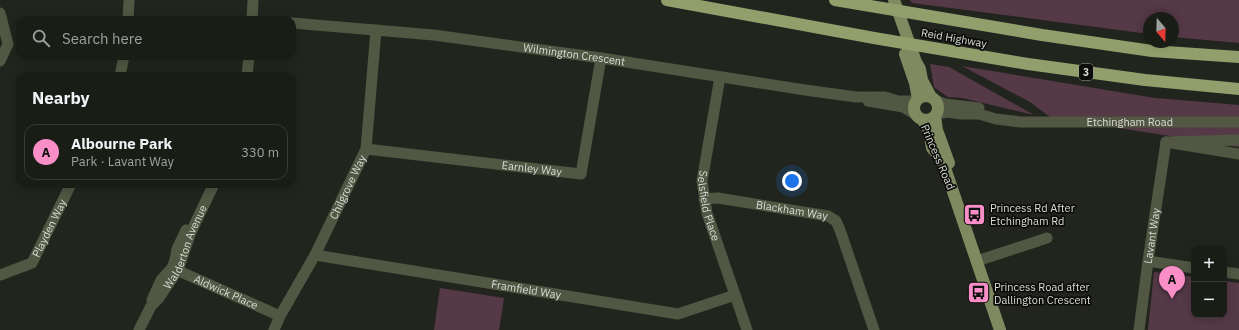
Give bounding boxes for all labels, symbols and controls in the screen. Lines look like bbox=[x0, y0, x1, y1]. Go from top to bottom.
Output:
north arrow bbox=[1143, 12, 1179, 48]
search box bbox=[16, 16, 296, 60]
street label: Reid Highway bbox=[920, 25, 989, 51]
icon: search bbox=[30, 27, 52, 49]
text: Search here bbox=[62, 29, 142, 48]
street label: Wilmington Crescent bbox=[522, 40, 626, 69]
road number: 3 bbox=[1079, 64, 1093, 80]
text: Nearby bbox=[32, 87, 90, 109]
street label: Etchingham Road bbox=[1087, 115, 1173, 129]
street label: Princess Road bbox=[918, 122, 958, 192]
text: Albourne Park bbox=[71, 134, 172, 153]
text: A bbox=[42, 144, 50, 161]
text: 330 m bbox=[241, 144, 279, 161]
street label: Chilgrove Way bbox=[326, 152, 369, 221]
text: Park · Lavant Way bbox=[71, 153, 174, 170]
street label: Earnley Way bbox=[501, 158, 563, 179]
street label: Selsfield Place bbox=[695, 169, 723, 243]
your location bbox=[782, 171, 802, 191]
street label: Playden Way bbox=[29, 196, 70, 260]
street label: Blackham Way bbox=[755, 197, 830, 223]
bus stop icon: Princess Rd After Etchingham Rd bbox=[962, 201, 988, 227]
place label: Princess Rd After Etchingham Rd bbox=[990, 201, 1075, 228]
street label: Walderton Avenue bbox=[160, 203, 210, 292]
street label: Lavant Way bbox=[1141, 207, 1163, 265]
map controls bbox=[1191, 246, 1227, 318]
button: + bbox=[1191, 246, 1227, 282]
pin: A bbox=[1159, 266, 1185, 299]
street label: Aldwick Place bbox=[192, 272, 260, 312]
street label: Framfield Way bbox=[490, 277, 563, 302]
bus stop icon: Princess Road after Dallington Crescent bbox=[966, 280, 992, 306]
place label: Princess Road after Dallington Crescent bbox=[994, 280, 1091, 307]
button: − bbox=[1191, 282, 1227, 318]

